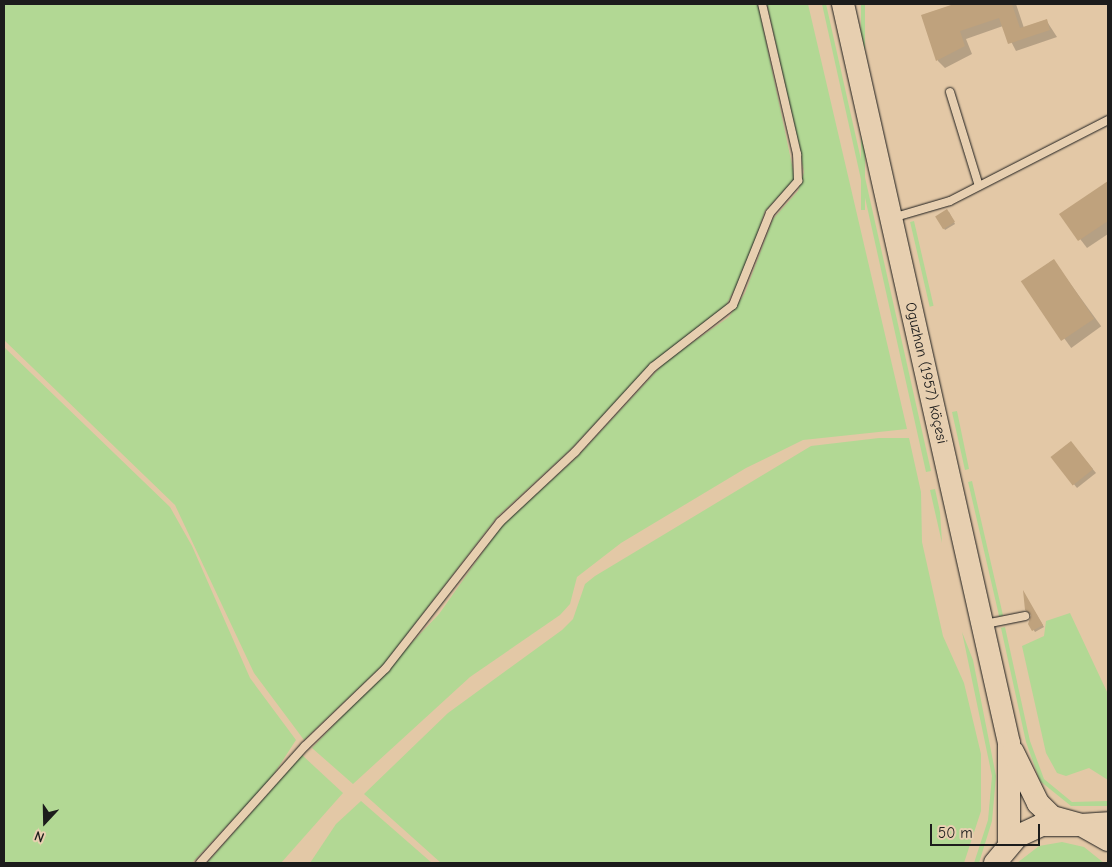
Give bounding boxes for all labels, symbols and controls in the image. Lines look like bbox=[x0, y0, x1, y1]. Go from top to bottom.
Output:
street label: Oguzhan (1957) köçesi bbox=[901, 301, 951, 445]
north arrow bbox=[20, 797, 70, 847]
scale bar bbox=[932, 814, 1042, 846]
text: 50 m bbox=[938, 824, 973, 842]
text: N bbox=[32, 827, 47, 846]

